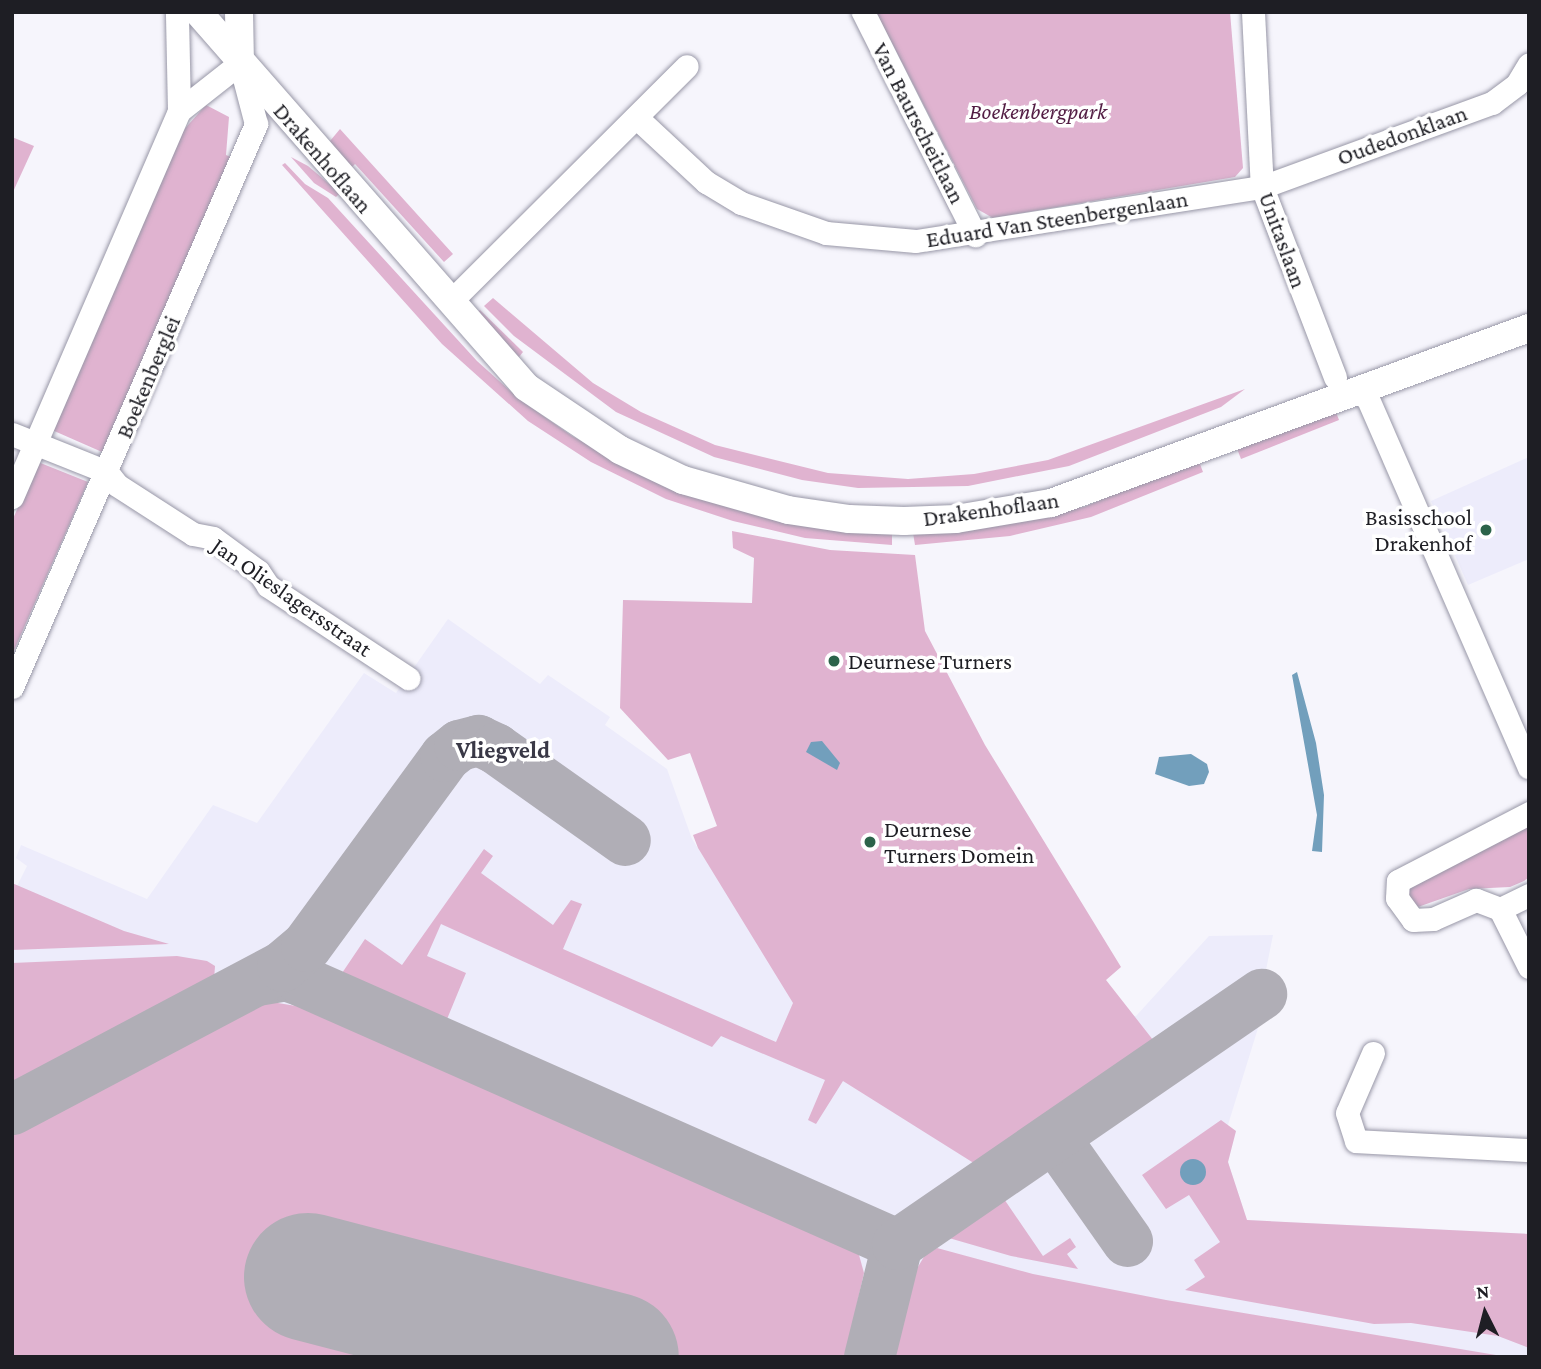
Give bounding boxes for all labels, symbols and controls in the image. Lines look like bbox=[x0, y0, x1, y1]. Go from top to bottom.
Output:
street label: Van Baurscheitlaan bbox=[867, 38, 971, 208]
street label: Drakenhoflaan bbox=[268, 97, 378, 219]
park label: Boekenbergpark bbox=[969, 97, 1107, 125]
street label: Oudedonklaan bbox=[1333, 99, 1471, 171]
street label: Eduard Van Steenbergenlaan bbox=[924, 185, 1190, 253]
street label: Unitaslaan bbox=[1253, 188, 1313, 292]
street label: Boekenberglei bbox=[110, 312, 186, 442]
street label: Drakenhoflaan bbox=[921, 486, 1061, 532]
place label: Basisschool Drakenhof bbox=[1365, 503, 1472, 557]
marker: Basisschool Drakenhof bbox=[1478, 522, 1494, 538]
street label: Jan Olieslagersstraat bbox=[207, 532, 377, 662]
place label: Deurnese Turners bbox=[848, 647, 1012, 675]
marker: Deurnese Turners bbox=[826, 653, 842, 669]
district label: Vliegveld bbox=[456, 736, 550, 764]
place label: Deurnese Turners Domein bbox=[884, 815, 1034, 869]
marker: Deurnese Turners Domein bbox=[862, 834, 878, 850]
north arrow bbox=[1450, 1278, 1520, 1348]
text: N bbox=[1475, 1280, 1490, 1303]

